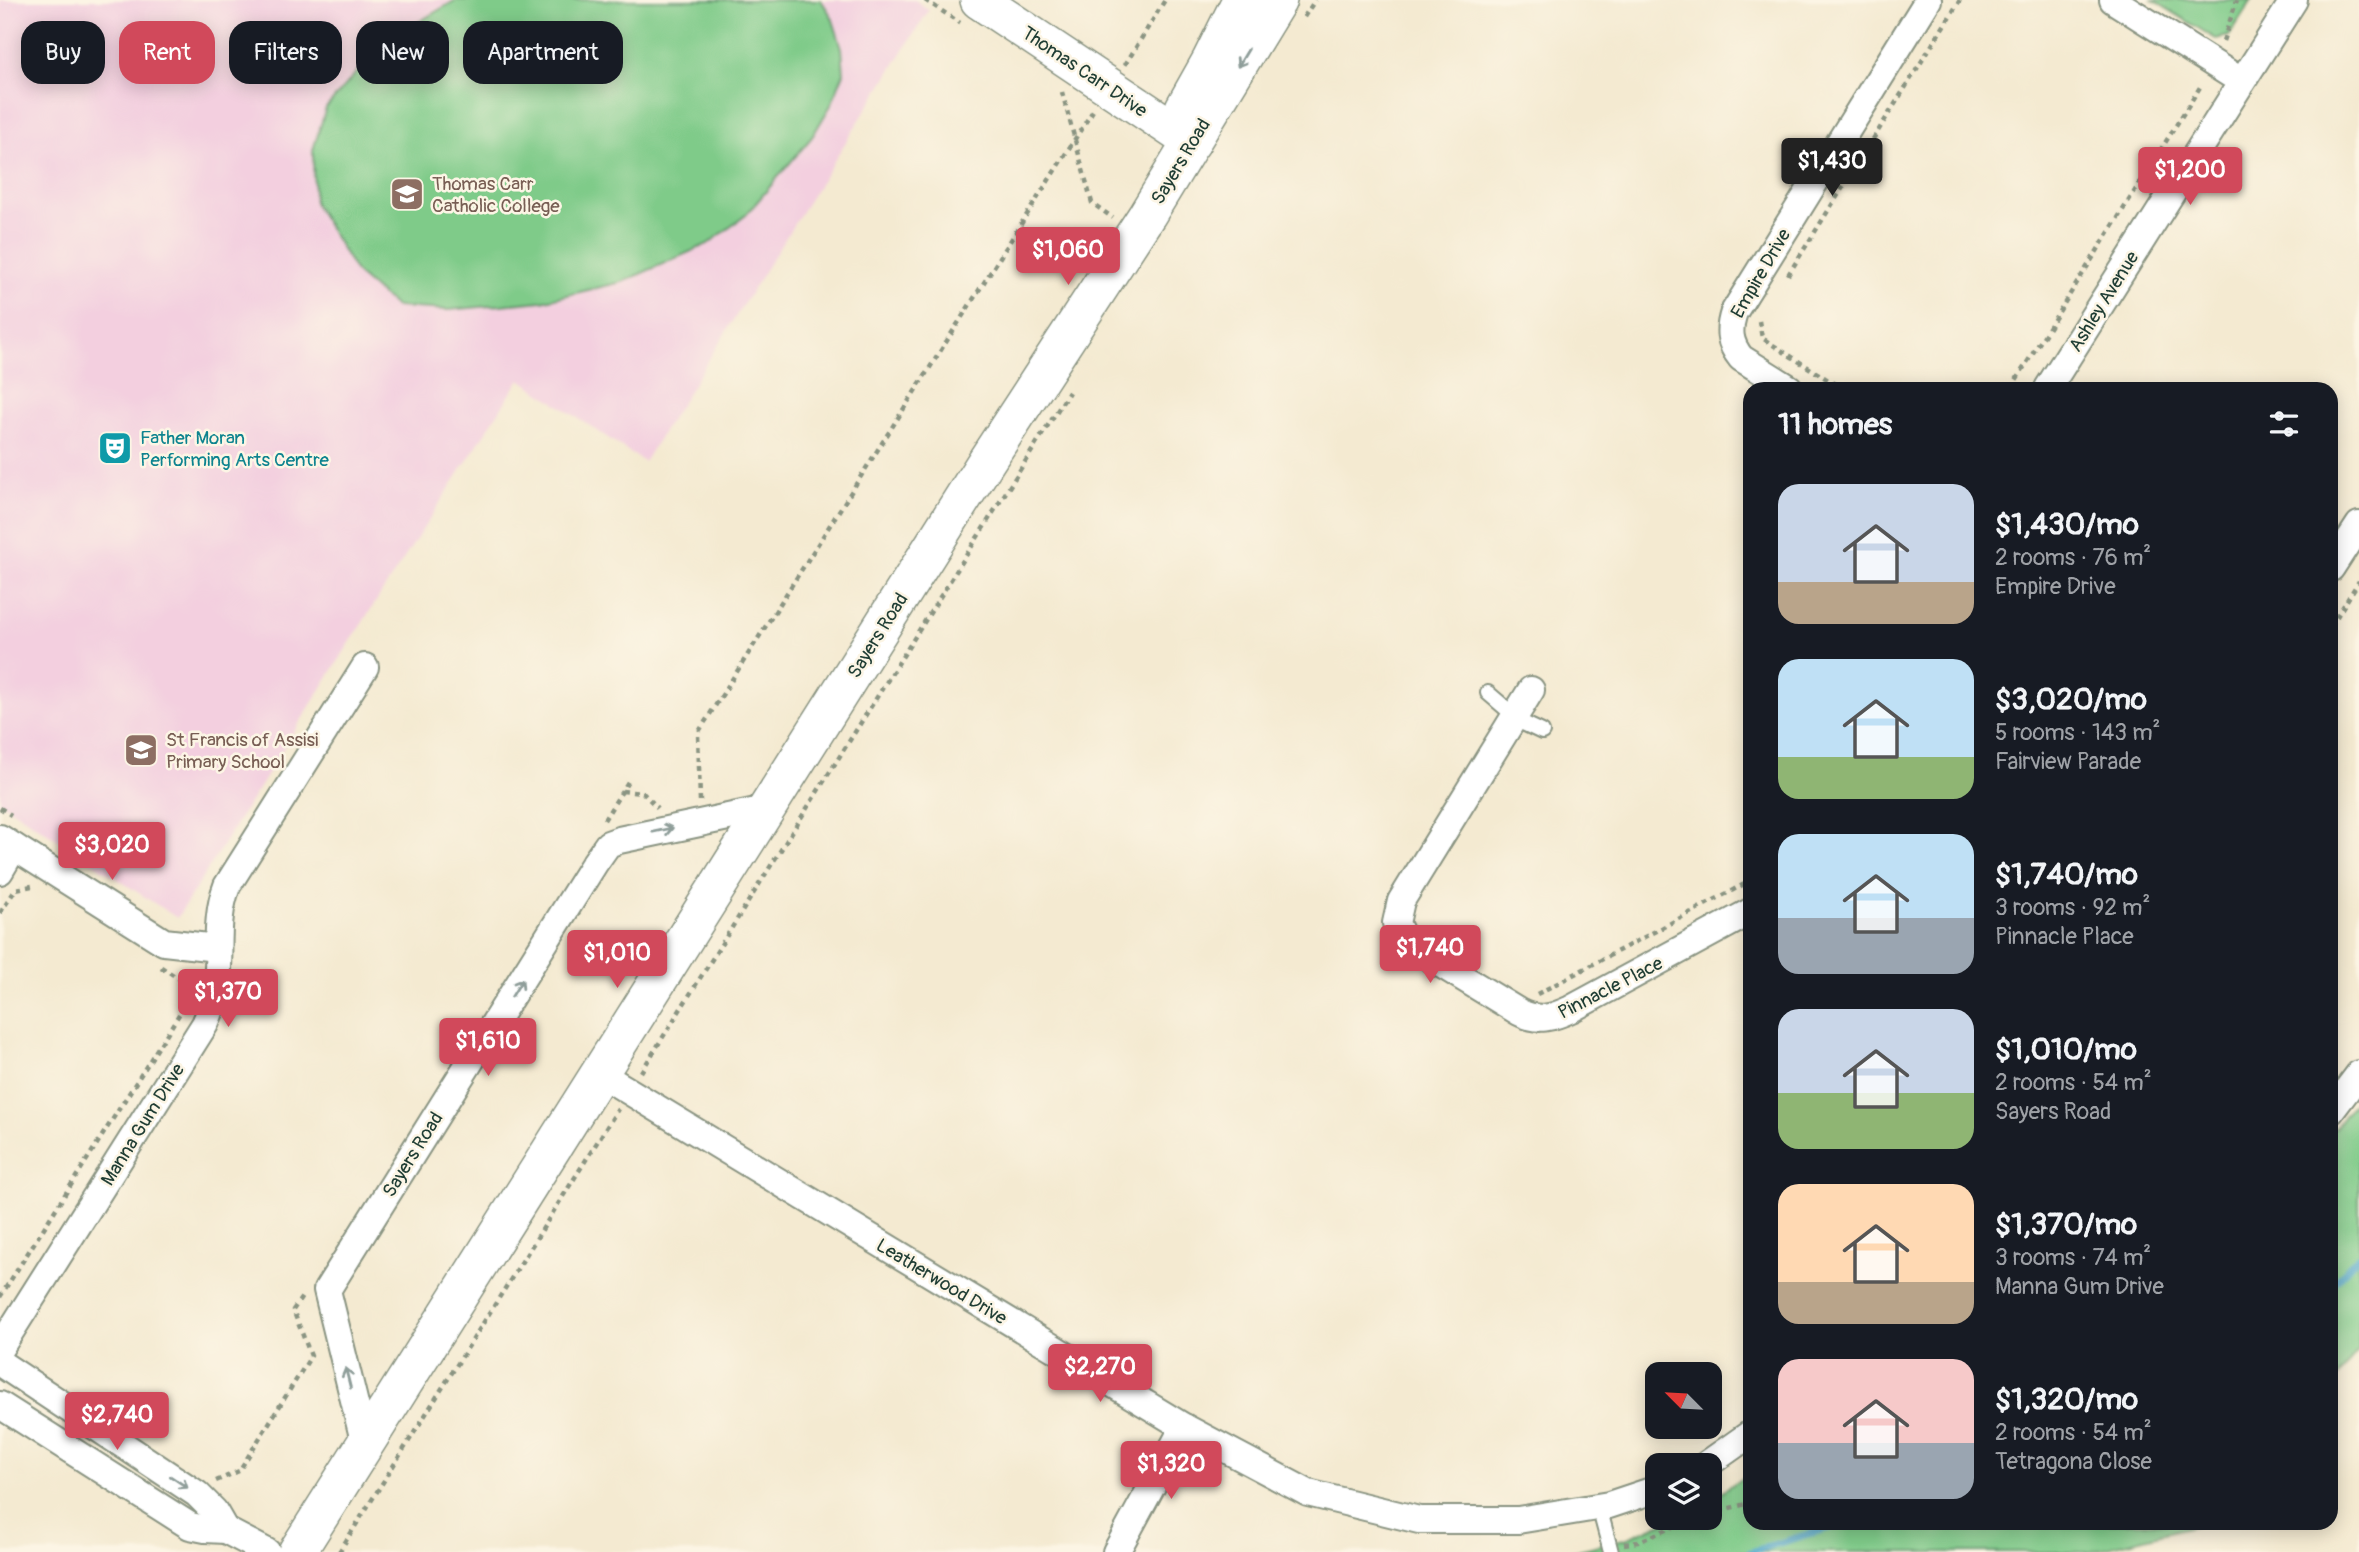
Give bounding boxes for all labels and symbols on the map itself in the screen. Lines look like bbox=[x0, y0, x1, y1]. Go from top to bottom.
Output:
street label: Thomas Carr Drive bbox=[1017, 21, 1152, 123]
one-way arrow bbox=[1235, 48, 1249, 68]
street label: Sayers Road bbox=[1146, 114, 1216, 209]
pin: $1,430 bbox=[1775, 138, 1889, 198]
pin: $1,200 bbox=[2133, 148, 2247, 207]
place label: Thomas Carr Catholic College bbox=[432, 172, 560, 218]
school or university icon: Thomas Carr Catholic College bbox=[388, 175, 426, 213]
street label: Empire Drive bbox=[1726, 224, 1796, 323]
pin: $1,060 bbox=[1011, 228, 1125, 287]
street label: Ashley Avenue bbox=[2063, 246, 2145, 356]
place label: Father Moran Performing Arts Centre bbox=[140, 426, 329, 472]
theatre icon: Father Moran Performing Arts Centre bbox=[96, 429, 134, 467]
street label: Sayers Road bbox=[842, 588, 913, 683]
place label: St Francis of Assisi Primary School bbox=[166, 728, 318, 774]
school or university icon: St Francis of Assisi Primary School bbox=[122, 731, 160, 769]
pin: $3,020 bbox=[55, 822, 169, 882]
one-way arrow bbox=[651, 823, 674, 837]
pin: $1,740 bbox=[1373, 926, 1487, 985]
pin: $1,010 bbox=[560, 930, 674, 990]
street label: Pinnacle Place bbox=[1554, 951, 1667, 1025]
pin: $1,370 bbox=[171, 970, 285, 1029]
one-way arrow bbox=[510, 978, 524, 998]
pin: $1,610 bbox=[431, 1018, 545, 1078]
street label: Manna Gum Drive bbox=[96, 1058, 190, 1190]
street label: Sayers Road bbox=[377, 1107, 448, 1202]
street label: Leatherwood Drive bbox=[872, 1233, 1012, 1331]
pin: $2,270 bbox=[1043, 1344, 1157, 1404]
north arrow bbox=[1645, 1362, 1722, 1438]
one-way arrow bbox=[341, 1368, 354, 1390]
pin: $2,740 bbox=[60, 1392, 174, 1452]
pin: $1,320 bbox=[1114, 1442, 1228, 1501]
one-way arrow bbox=[169, 1475, 189, 1489]

